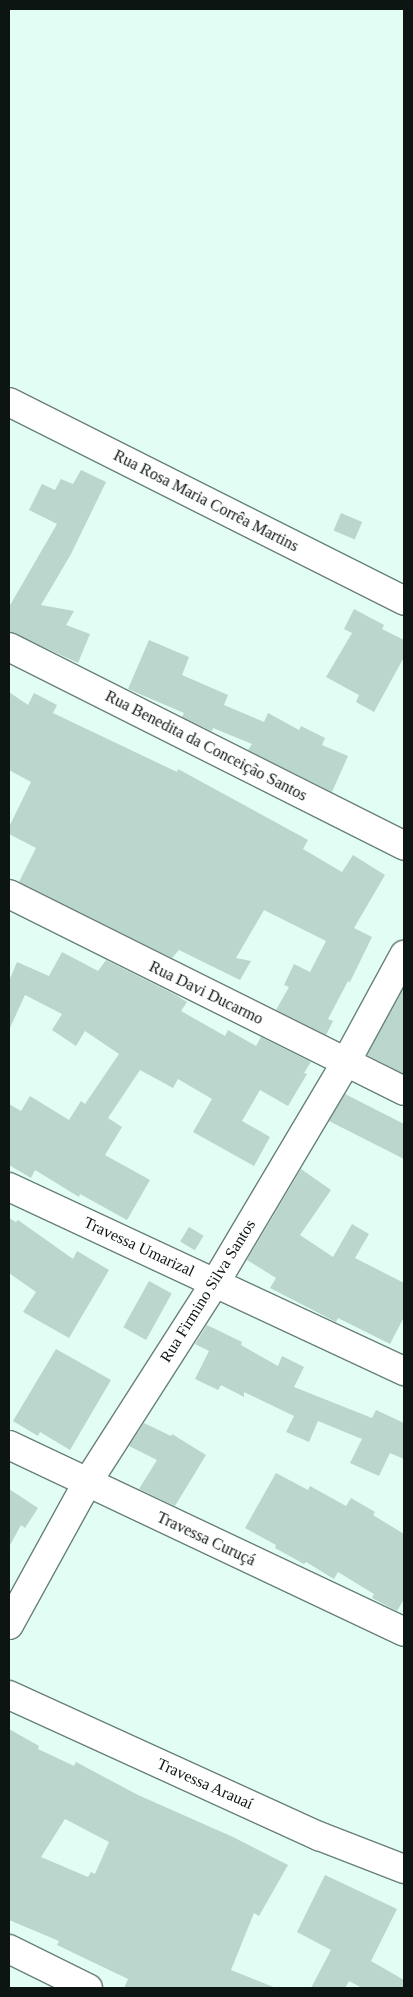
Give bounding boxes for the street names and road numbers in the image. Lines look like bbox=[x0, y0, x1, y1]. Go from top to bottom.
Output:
street label: Rua Rosa Maria Corrêa Martins bbox=[110, 446, 302, 556]
street label: Rua Benedita da Conceição Santos bbox=[102, 687, 310, 805]
street label: Rua Davi Ducarmo bbox=[146, 957, 266, 1029]
street label: Travessa Umarizal bbox=[81, 1213, 197, 1281]
street label: Rua Firmino Silva Santos bbox=[156, 1216, 260, 1366]
street label: Travessa Curuçá bbox=[154, 1508, 258, 1570]
street label: Travessa Arauaí bbox=[154, 1754, 256, 1814]

